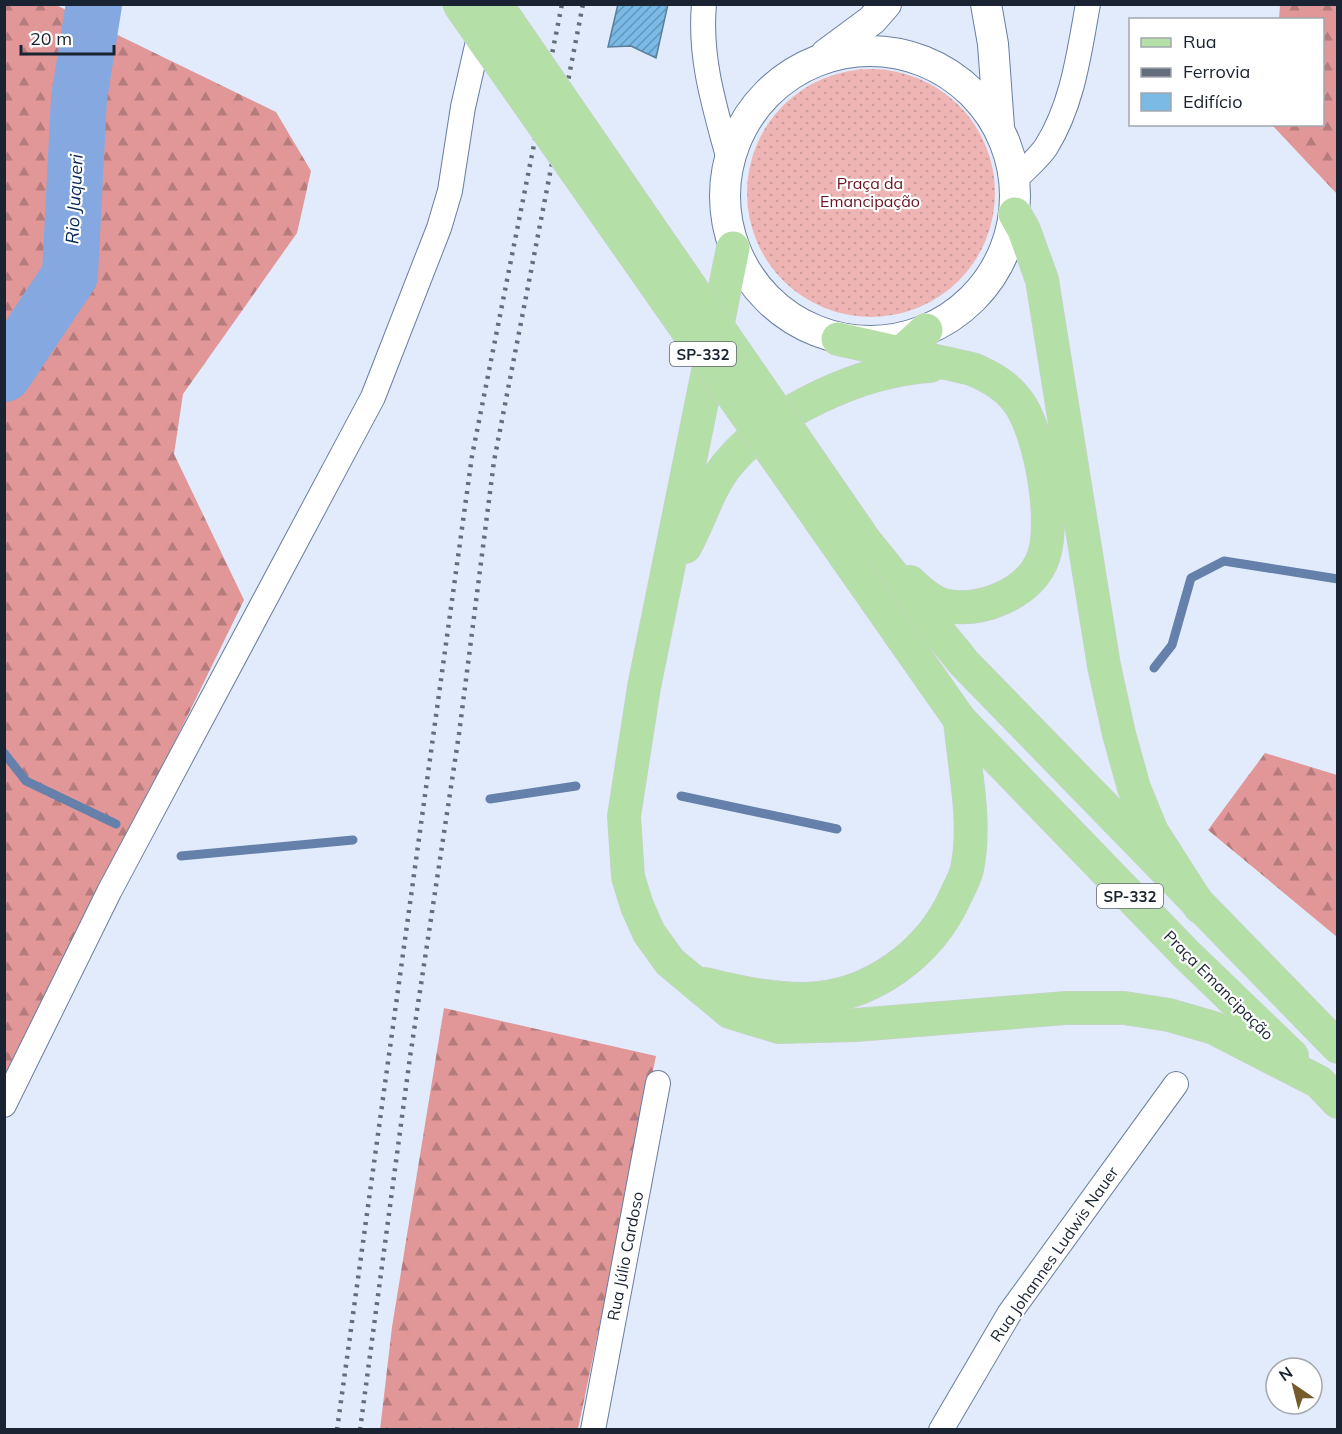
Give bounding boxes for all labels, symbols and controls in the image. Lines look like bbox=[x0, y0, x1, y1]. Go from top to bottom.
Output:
scale bar bbox=[21, 18, 114, 56]
legend bbox=[1129, 18, 1324, 126]
text: 20 m bbox=[30, 27, 72, 50]
text: Rua bbox=[1183, 30, 1217, 53]
text: Ferrovia bbox=[1183, 60, 1250, 83]
text: Edifício bbox=[1183, 90, 1242, 113]
water label: Rio Juqueri bbox=[60, 153, 88, 244]
park label: Praça da Emancipação bbox=[820, 173, 920, 211]
road number: SP-332 bbox=[670, 342, 736, 366]
road number: SP-332 bbox=[1097, 884, 1163, 908]
street label: Praça Emancipação bbox=[1160, 926, 1278, 1044]
street label: Rua Johannes Ludwis Nauer bbox=[986, 1162, 1122, 1346]
street label: Rua Júlio Cardoso bbox=[603, 1190, 647, 1322]
north arrow bbox=[1264, 1356, 1324, 1416]
text: N bbox=[1275, 1362, 1296, 1385]

